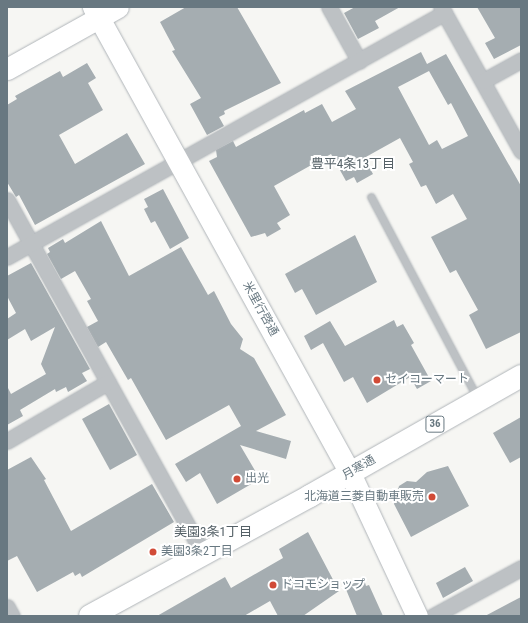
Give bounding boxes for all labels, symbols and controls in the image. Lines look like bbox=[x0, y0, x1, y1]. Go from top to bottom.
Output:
district label: 豊平4条13丁目 bbox=[311, 156, 395, 172]
street label: 米里行啓通 bbox=[239, 279, 281, 339]
place label: セイコーマート bbox=[385, 373, 469, 387]
marker: セイコーマート bbox=[372, 375, 382, 385]
road number: 36 bbox=[425, 415, 445, 433]
street label: 月寒通 bbox=[340, 453, 378, 483]
place label: 出光 bbox=[245, 472, 269, 486]
marker: 出光 bbox=[232, 474, 242, 484]
place label: 北海道三菱自動車販売 bbox=[304, 490, 424, 504]
marker: 北海道三菱自動車販売 bbox=[427, 492, 437, 502]
district label: 美園3条1丁目 bbox=[174, 524, 252, 540]
place label: 美園3条2丁目 bbox=[161, 545, 233, 559]
marker: 美園3条2丁目 bbox=[148, 547, 158, 557]
place label: ドコモショップ bbox=[281, 578, 365, 592]
marker: ドコモショップ bbox=[268, 580, 278, 590]

